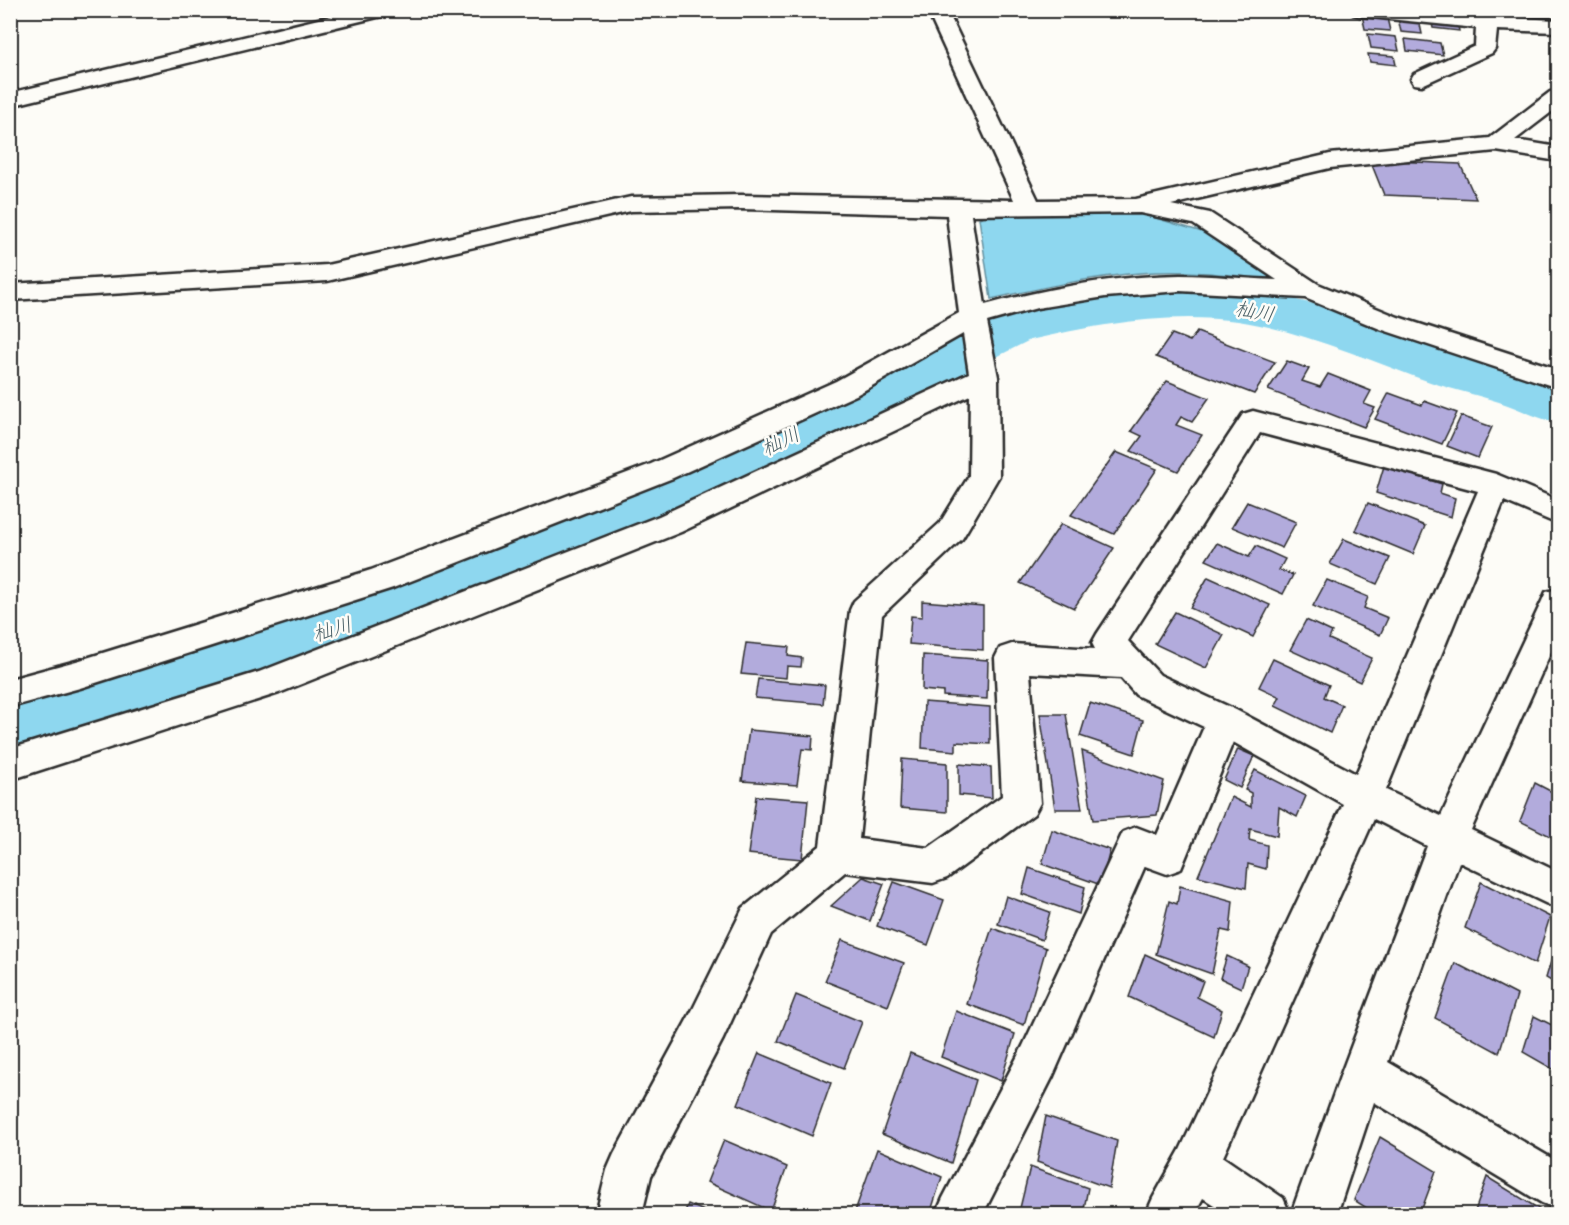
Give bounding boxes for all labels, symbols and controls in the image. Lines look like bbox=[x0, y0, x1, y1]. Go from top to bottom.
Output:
water label: 杣川 bbox=[1233, 294, 1277, 326]
water label: 杣川 bbox=[756, 420, 804, 460]
water label: 杣川 bbox=[309, 610, 355, 646]

